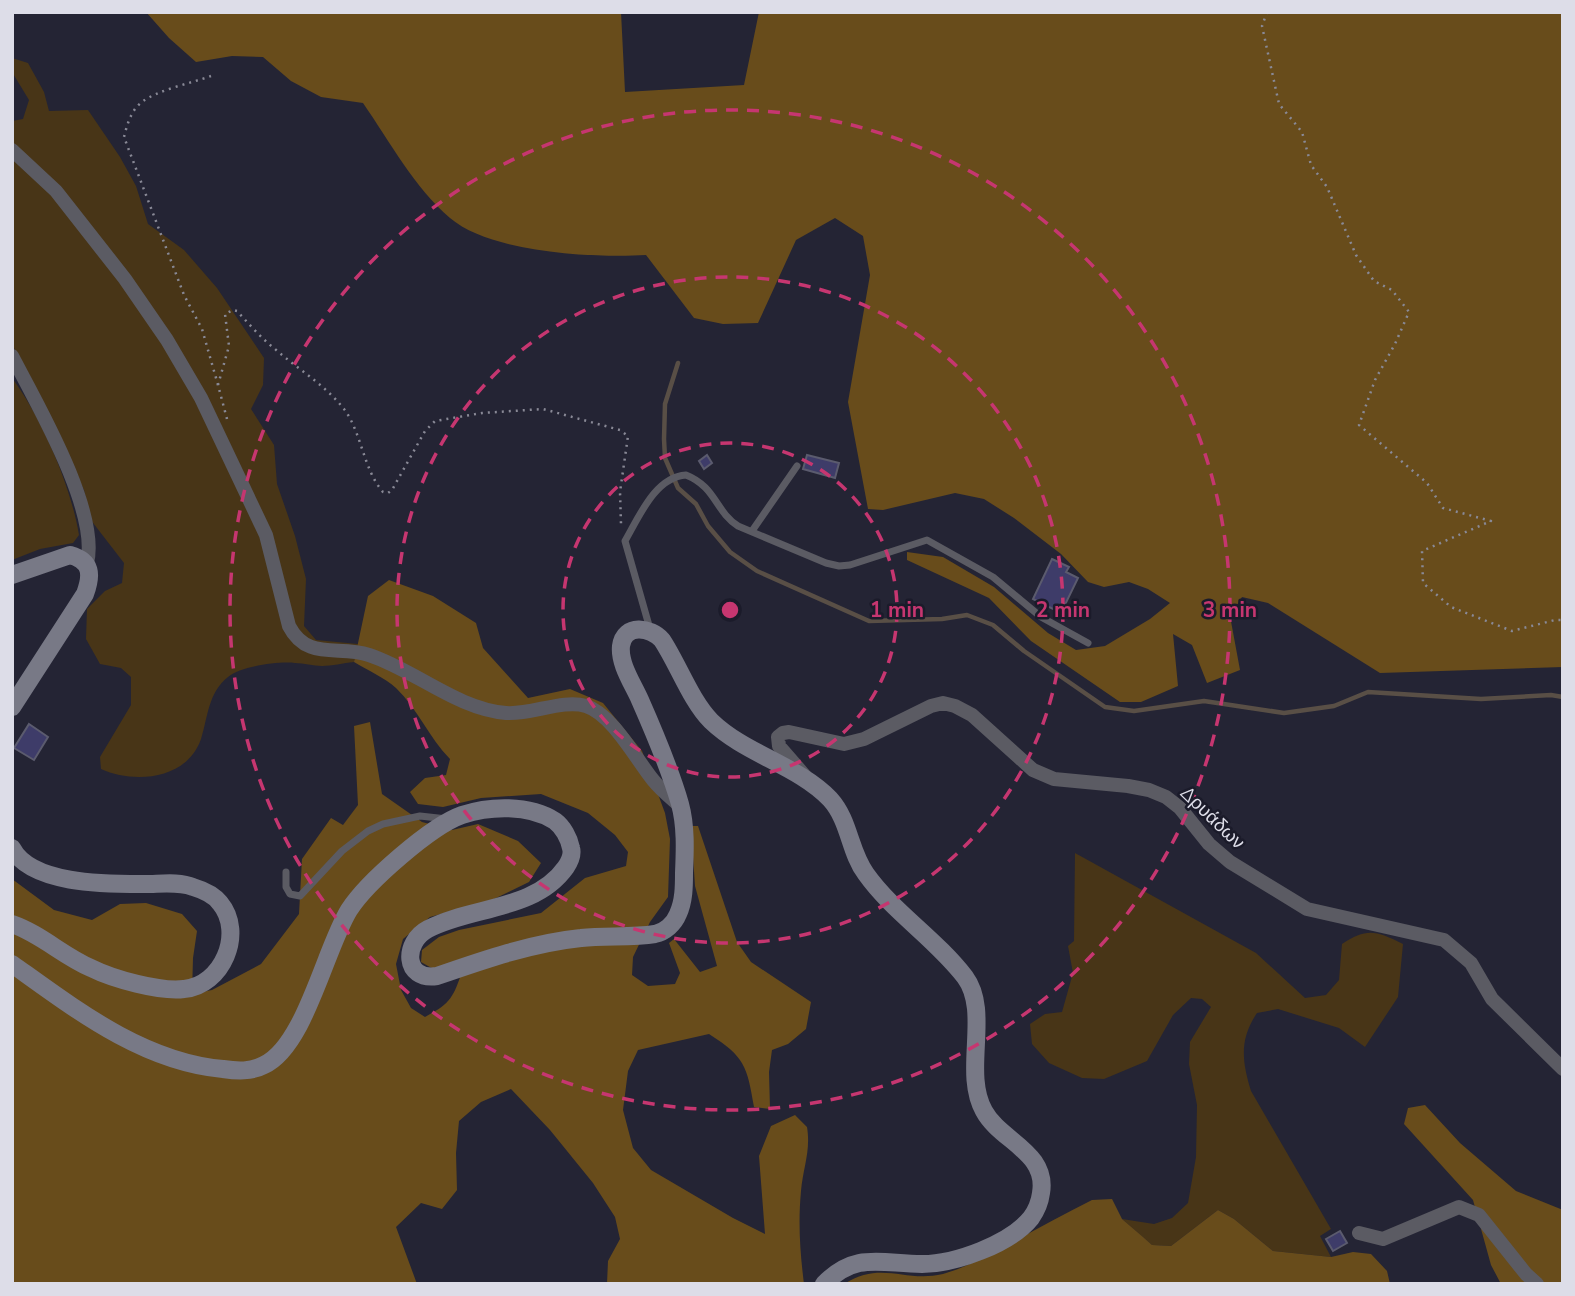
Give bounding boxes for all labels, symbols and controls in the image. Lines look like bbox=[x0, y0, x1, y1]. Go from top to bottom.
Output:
text: 1 min bbox=[870, 596, 924, 624]
text: 2 min bbox=[1036, 596, 1090, 624]
text: 3 min bbox=[1203, 596, 1257, 624]
centre of rings bbox=[718, 598, 742, 622]
street label: Δρυάδων bbox=[1174, 780, 1250, 855]

